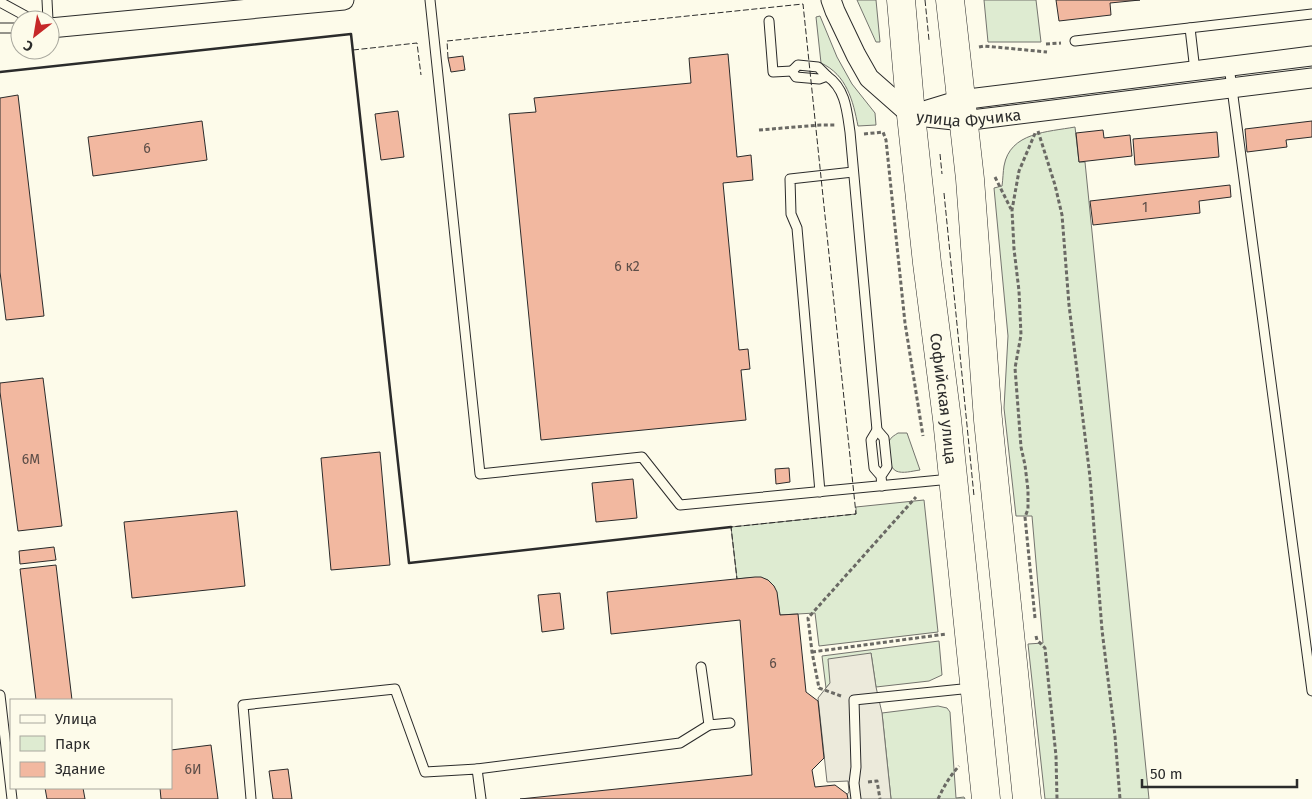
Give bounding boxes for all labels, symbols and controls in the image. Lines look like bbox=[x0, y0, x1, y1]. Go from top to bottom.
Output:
north arrow bbox=[10, 10, 60, 60]
text: С bbox=[21, 36, 36, 55]
street label: улица Фучика bbox=[915, 105, 1022, 131]
house number: 6 bbox=[143, 140, 151, 157]
house number: 1 bbox=[1142, 199, 1148, 216]
house number: 6 к2 bbox=[614, 258, 640, 275]
street label: Софийская улица bbox=[926, 332, 961, 465]
house number: 6M bbox=[22, 451, 40, 468]
house number: 6 bbox=[769, 655, 777, 672]
legend bbox=[10, 699, 172, 789]
text: Улица bbox=[55, 710, 97, 728]
text: Парк bbox=[55, 735, 90, 753]
scale bar bbox=[1142, 756, 1297, 788]
text: Здание bbox=[55, 760, 105, 778]
house number: 6И bbox=[184, 761, 202, 778]
text: 50 m bbox=[1150, 765, 1183, 783]

